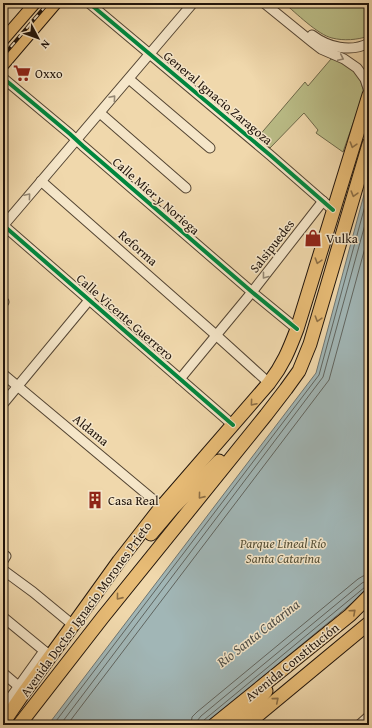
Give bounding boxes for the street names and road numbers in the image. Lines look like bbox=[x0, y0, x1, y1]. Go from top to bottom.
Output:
street label: General Ignacio Zaragoza bbox=[159, 47, 277, 150]
street label: Calle Mier y Noriega bbox=[108, 153, 204, 240]
street label: Salsipuedes bbox=[245, 215, 299, 277]
street label: Reforma bbox=[114, 226, 162, 271]
street label: Calle Vicente Guerrero bbox=[72, 269, 178, 365]
street label: Aldama bbox=[69, 410, 114, 451]
street label: Avenida Doctor Ignacio Morones Prieto bbox=[16, 517, 156, 701]
street label: Avenida Constitución bbox=[241, 618, 344, 706]

